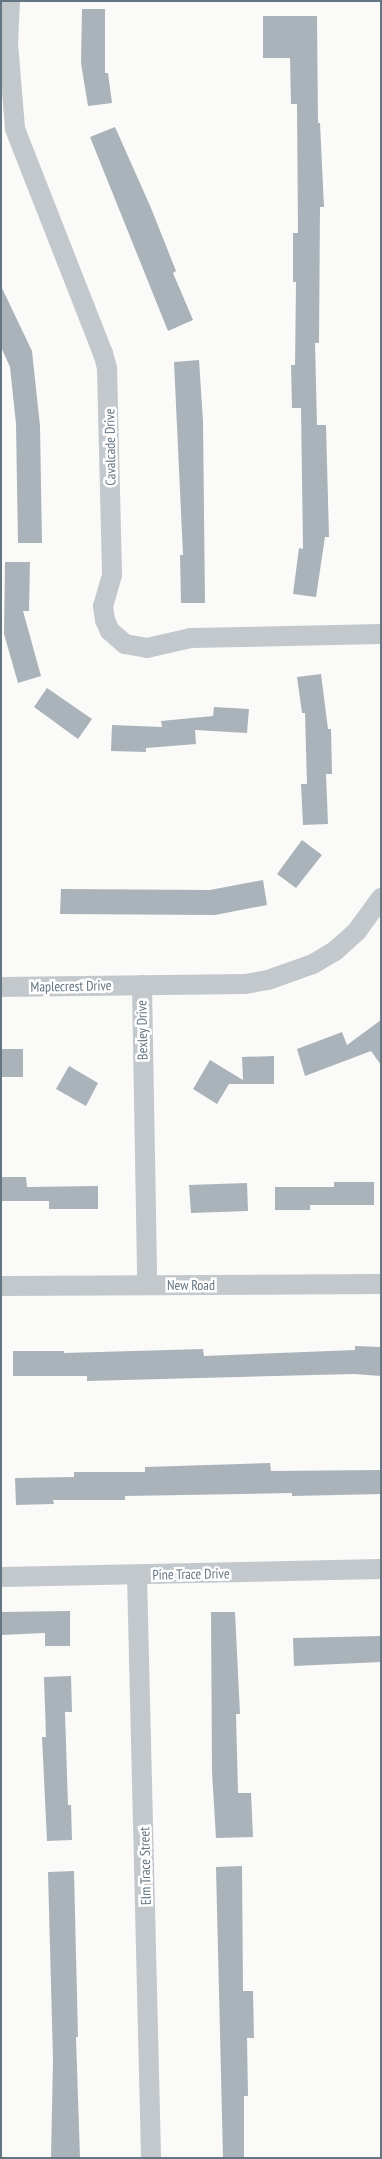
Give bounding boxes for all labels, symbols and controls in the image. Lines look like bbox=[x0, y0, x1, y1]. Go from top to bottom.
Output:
street label: Cavalcade Drive bbox=[101, 408, 119, 486]
street label: Maplecrest Drive bbox=[30, 977, 112, 995]
street label: Bexley Drive bbox=[133, 1000, 151, 1060]
street label: New Road bbox=[167, 1277, 215, 1293]
street label: Pine Trace Drive bbox=[152, 1565, 230, 1583]
street label: Elm Trace Street bbox=[136, 1827, 154, 1905]

